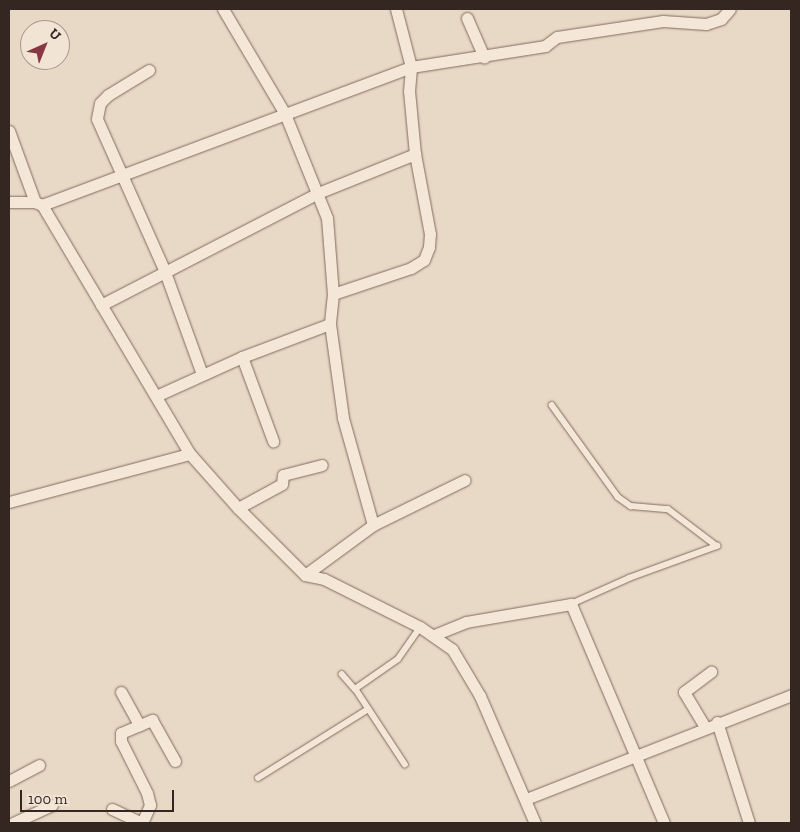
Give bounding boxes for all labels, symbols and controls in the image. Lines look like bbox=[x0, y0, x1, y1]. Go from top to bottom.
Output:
north arrow bbox=[20, 20, 70, 70]
text: U bbox=[46, 25, 65, 44]
scale bar bbox=[22, 780, 176, 812]
text: 100 m bbox=[28, 790, 67, 808]

